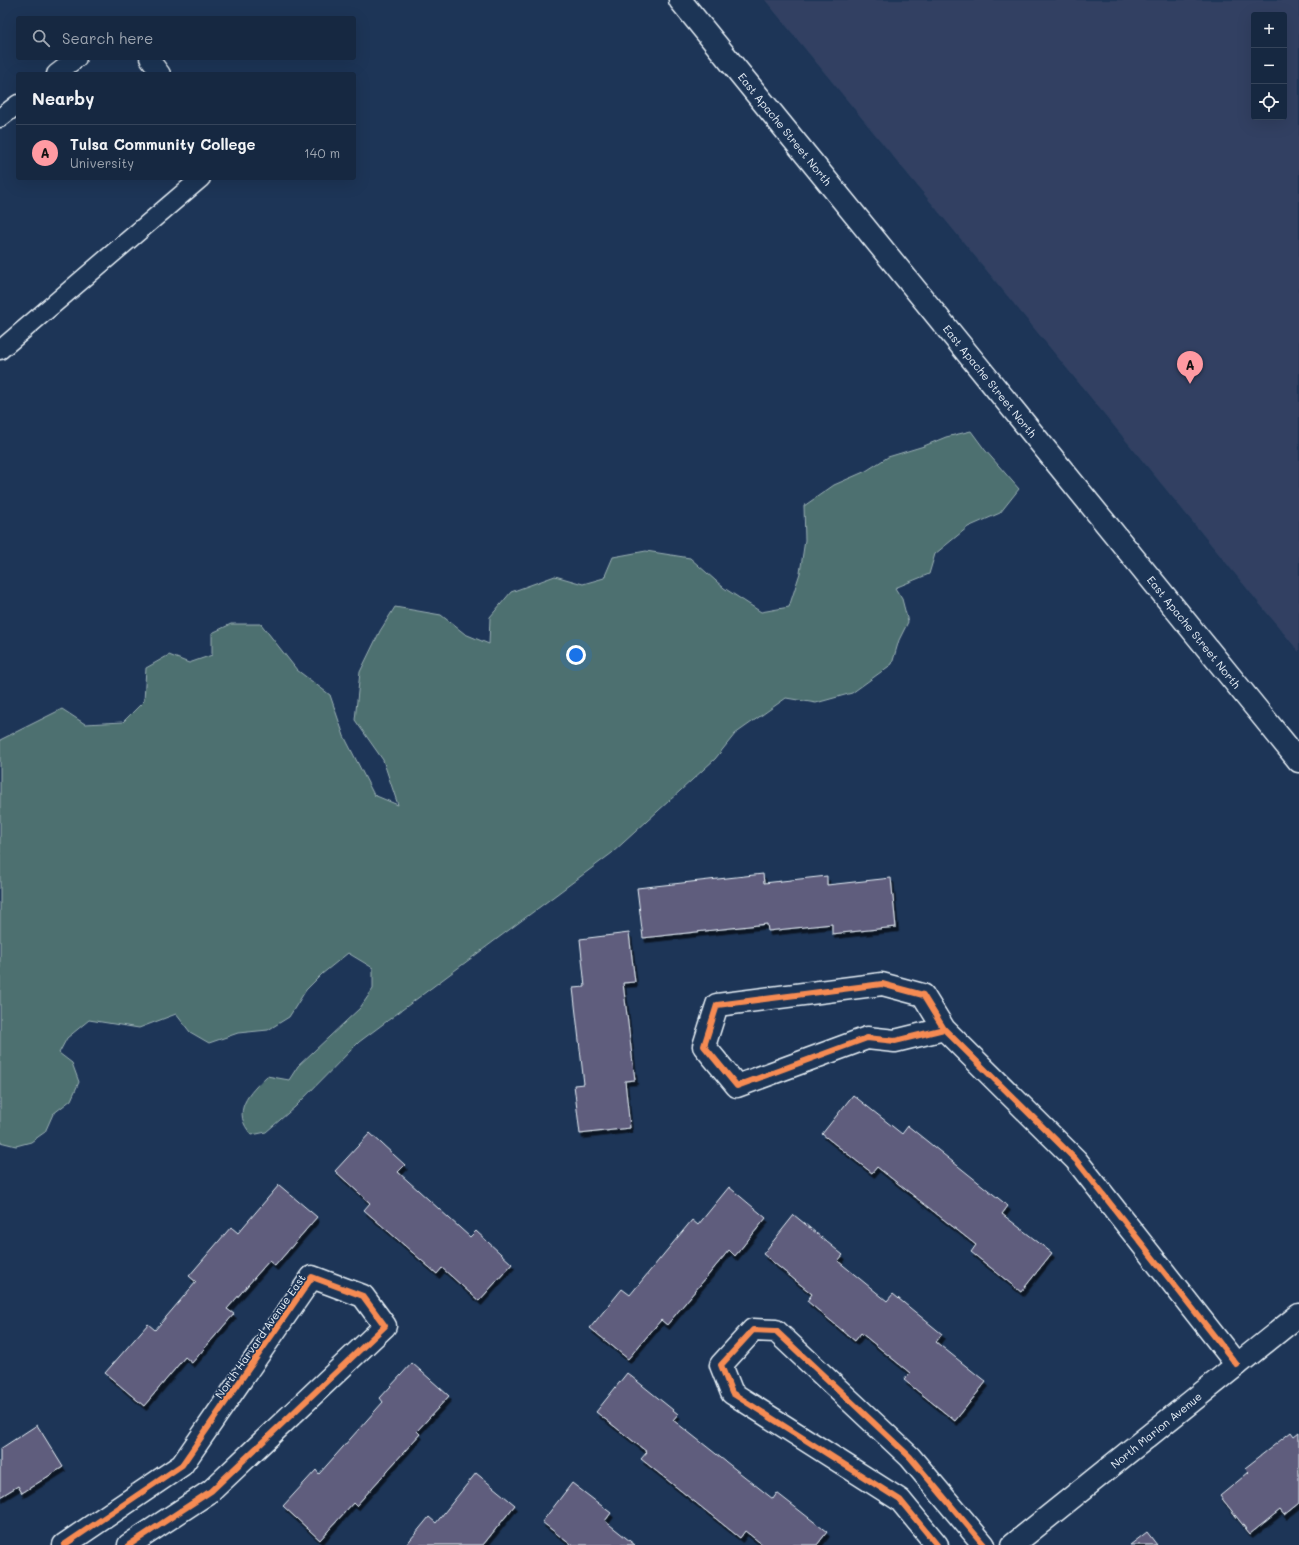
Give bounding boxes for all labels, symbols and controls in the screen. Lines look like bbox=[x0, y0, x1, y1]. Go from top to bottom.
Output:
map controls bbox=[1251, 12, 1287, 120]
button: + bbox=[1251, 12, 1287, 48]
search box bbox=[16, 16, 356, 60]
icon: search bbox=[30, 27, 52, 49]
text: Search here bbox=[62, 28, 153, 48]
button: − bbox=[1251, 48, 1287, 84]
street label: East Apache Street North bbox=[735, 70, 835, 188]
button: locate bbox=[1251, 84, 1287, 120]
text: Nearby bbox=[32, 87, 94, 109]
text: Tulsa Community College bbox=[70, 134, 255, 154]
text: A bbox=[40, 144, 50, 161]
text: 140 m bbox=[304, 144, 340, 161]
text: University bbox=[70, 154, 134, 171]
street label: East Apache Street North bbox=[940, 322, 1040, 440]
pin: A bbox=[1177, 351, 1203, 384]
street label: East Apache Street North bbox=[1144, 573, 1244, 691]
your location bbox=[566, 645, 586, 665]
street label: North Harvard Avenue East bbox=[211, 1271, 309, 1401]
street label: North Marion Avenue bbox=[1107, 1388, 1205, 1472]

